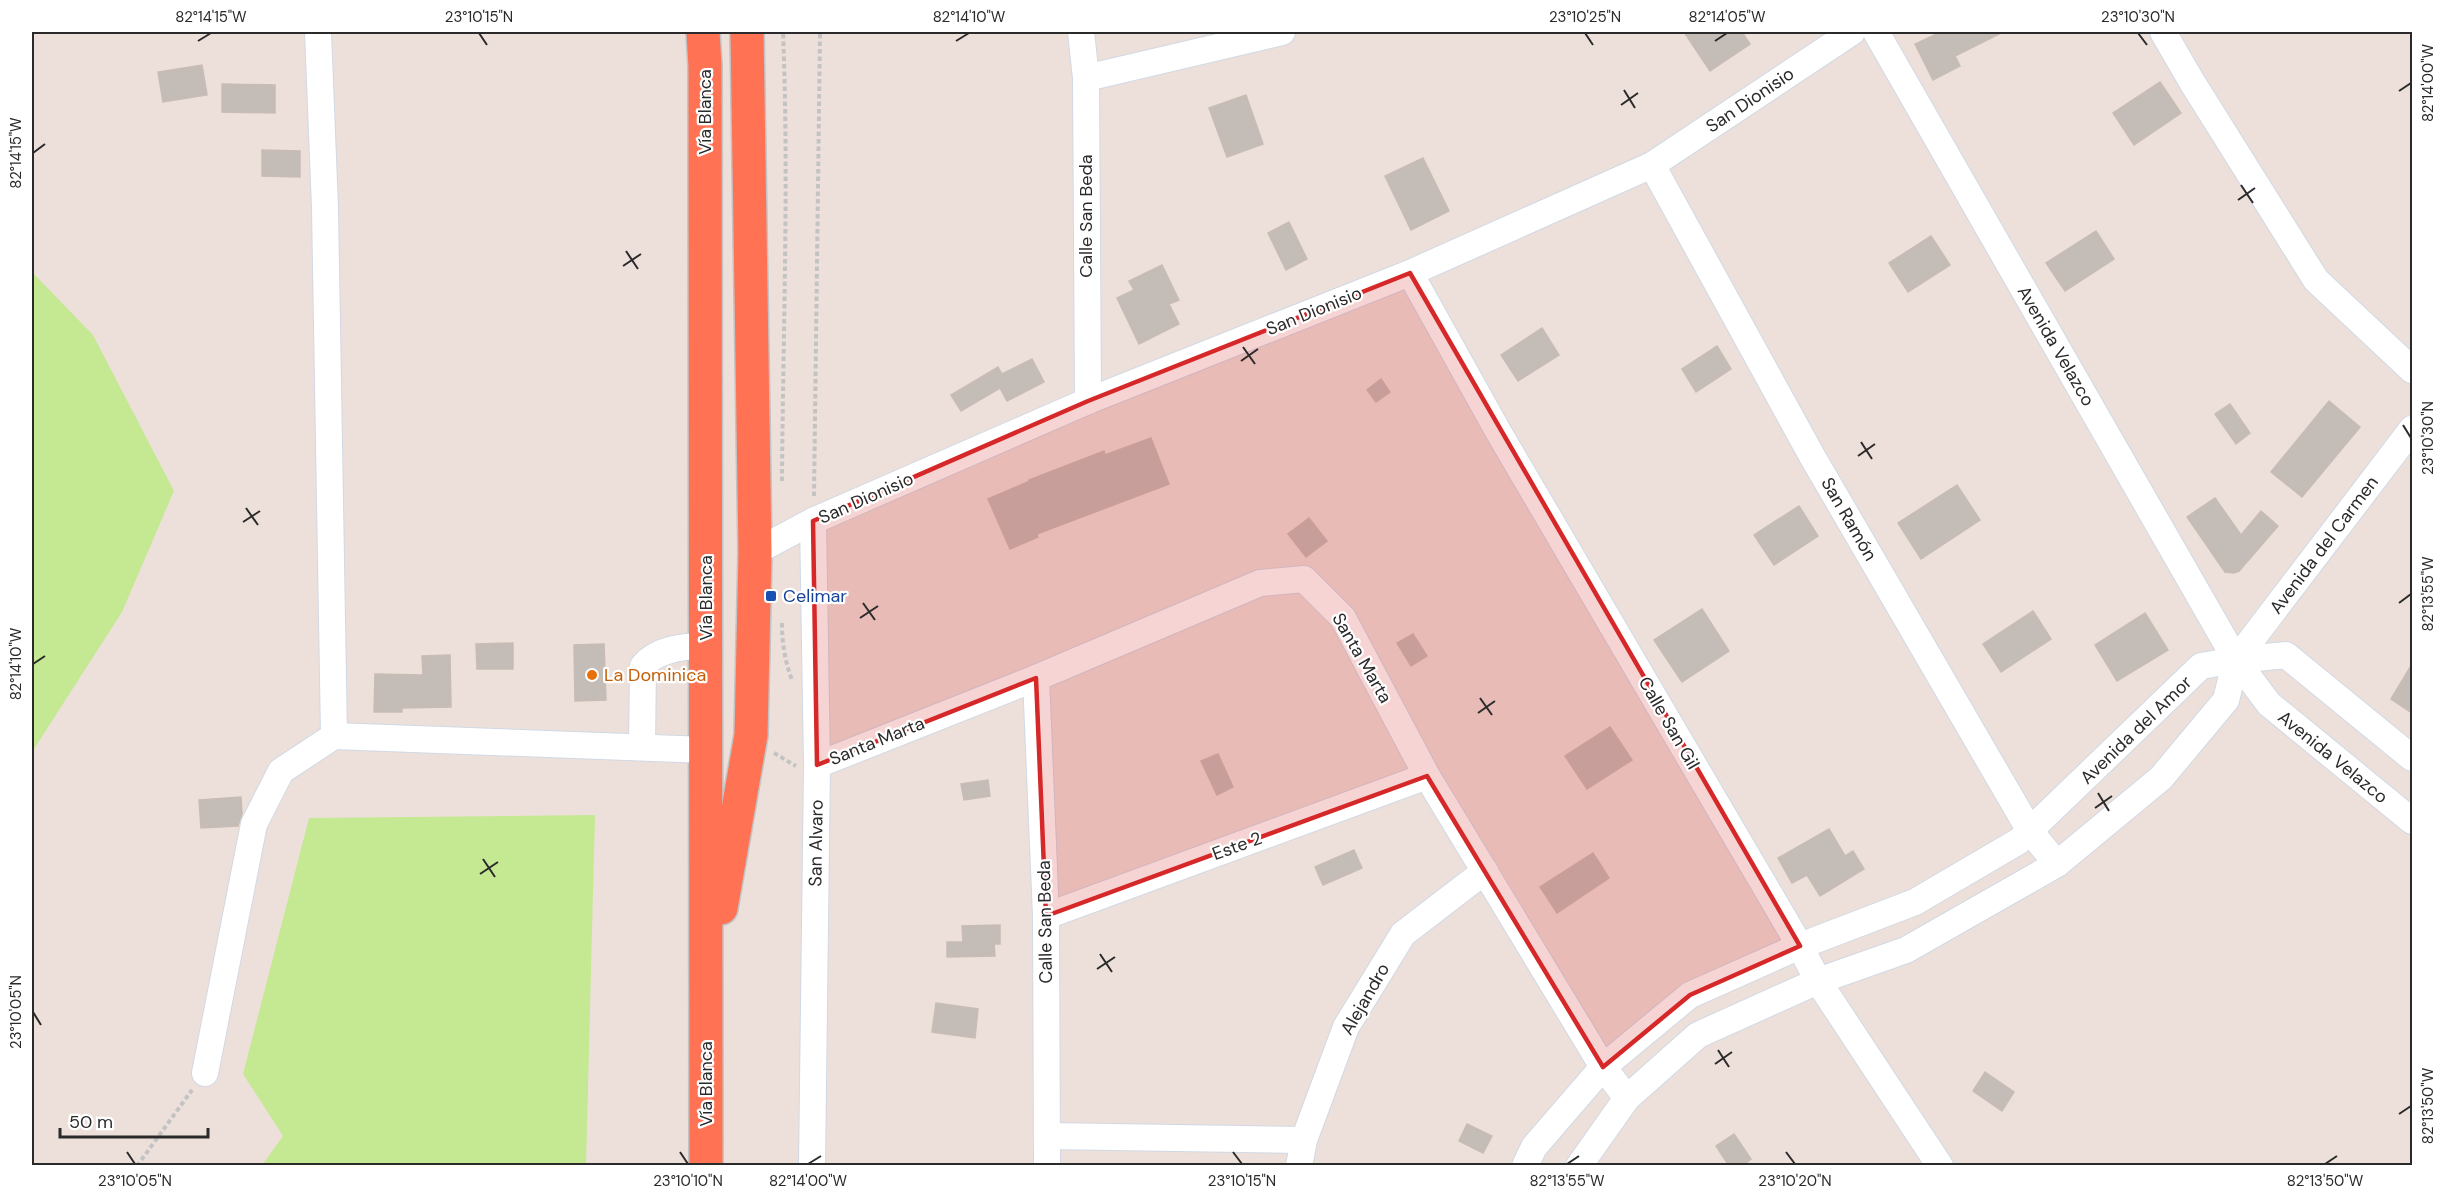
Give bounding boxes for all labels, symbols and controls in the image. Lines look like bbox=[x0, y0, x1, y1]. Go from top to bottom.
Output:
text: 82°14'15"W bbox=[175, 7, 247, 27]
text: 23°10'15"N bbox=[445, 7, 513, 27]
text: 82°14'10"W bbox=[933, 7, 1006, 27]
text: 23°10'25"N bbox=[1549, 7, 1621, 27]
text: 82°14'05"W bbox=[1689, 7, 1766, 27]
text: 23°10'30"N bbox=[2101, 7, 2175, 27]
text: 82°14'00"W bbox=[2418, 43, 2438, 122]
street label: San Dionisio bbox=[1701, 62, 1799, 138]
street label: Vía Blanca bbox=[693, 69, 717, 155]
text: 82°14'15"W bbox=[6, 117, 26, 189]
street label: Calle San Beda bbox=[1074, 154, 1098, 278]
street label: San Dionisio bbox=[1262, 281, 1366, 341]
street label: Avenida Velazco bbox=[2012, 282, 2100, 410]
text: 23°10'30"N bbox=[2418, 401, 2438, 475]
street label: San Dionisio bbox=[815, 466, 917, 530]
street label: Avenida del Carmen bbox=[2264, 471, 2384, 619]
street label: San Ramón bbox=[1815, 473, 1883, 565]
street label: Vía Blanca bbox=[694, 555, 718, 641]
text: 82°13'55"W bbox=[2418, 556, 2438, 632]
place label: Celimar bbox=[783, 584, 847, 608]
marker: Celimar bbox=[764, 589, 778, 603]
street label: Santa Marta bbox=[1326, 608, 1398, 708]
text: 82°14'10"W bbox=[6, 627, 26, 700]
place label: La Dominica bbox=[604, 663, 706, 687]
marker: La Dominica bbox=[585, 668, 599, 682]
street label: Avenida del Amor bbox=[2075, 670, 2197, 789]
street label: Calle San Gil bbox=[1633, 672, 1705, 774]
street label: Avenida Velazco bbox=[2273, 705, 2393, 809]
street label: Santa Marta bbox=[826, 711, 928, 771]
street label: San Alvaro bbox=[803, 799, 829, 887]
street label: Este 2 bbox=[1209, 826, 1265, 866]
street label: Calle San Beda bbox=[1032, 860, 1058, 984]
street label: Alejandro bbox=[1335, 959, 1395, 1039]
text: 23°10'05"N bbox=[6, 975, 26, 1049]
street label: Vía Blanca bbox=[694, 1041, 718, 1127]
text: 82°13'50"W bbox=[2418, 1067, 2438, 1144]
scale bar bbox=[60, 1101, 208, 1139]
text: 50 m bbox=[69, 1110, 113, 1134]
text: 23°10'05"N bbox=[98, 1171, 172, 1191]
text: 23°10'10"N bbox=[653, 1171, 723, 1191]
text: 82°14'00"W bbox=[769, 1171, 848, 1191]
text: 23°10'15"N bbox=[1208, 1171, 1276, 1191]
text: 82°13'55"W bbox=[1529, 1171, 1605, 1191]
text: 23°10'20"N bbox=[1758, 1171, 1832, 1191]
text: 82°13'50"W bbox=[2287, 1171, 2364, 1191]

